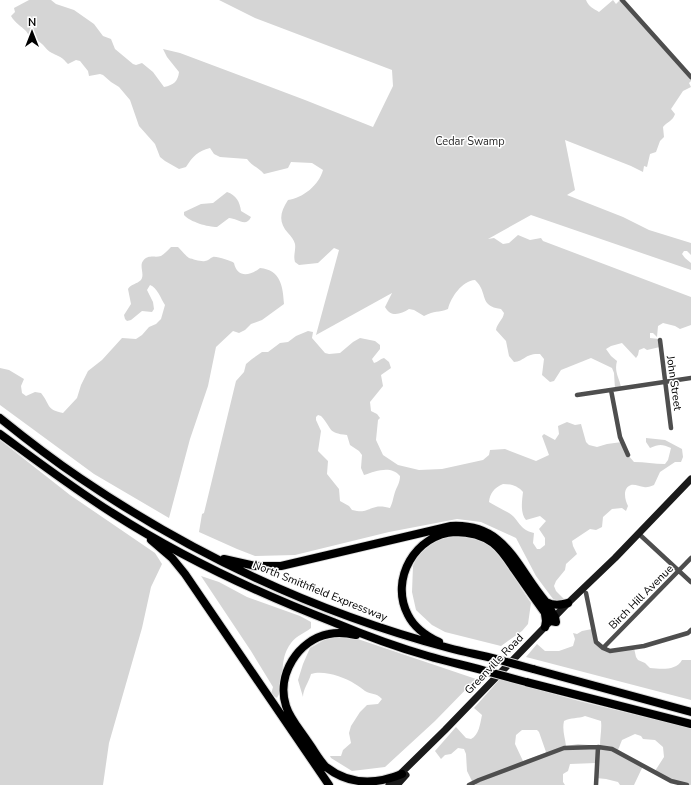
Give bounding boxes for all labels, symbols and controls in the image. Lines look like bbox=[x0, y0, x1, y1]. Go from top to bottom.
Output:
north arrow bbox=[12, 12, 52, 52]
text: N bbox=[28, 15, 36, 30]
park label: Cedar Swamp bbox=[435, 134, 505, 149]
street label: John Street bbox=[663, 354, 685, 411]
street label: North Smithfield Expressway bbox=[250, 557, 390, 625]
street label: Birch Hill Avenue bbox=[605, 561, 677, 633]
street label: Greenville Road bbox=[461, 630, 527, 698]

